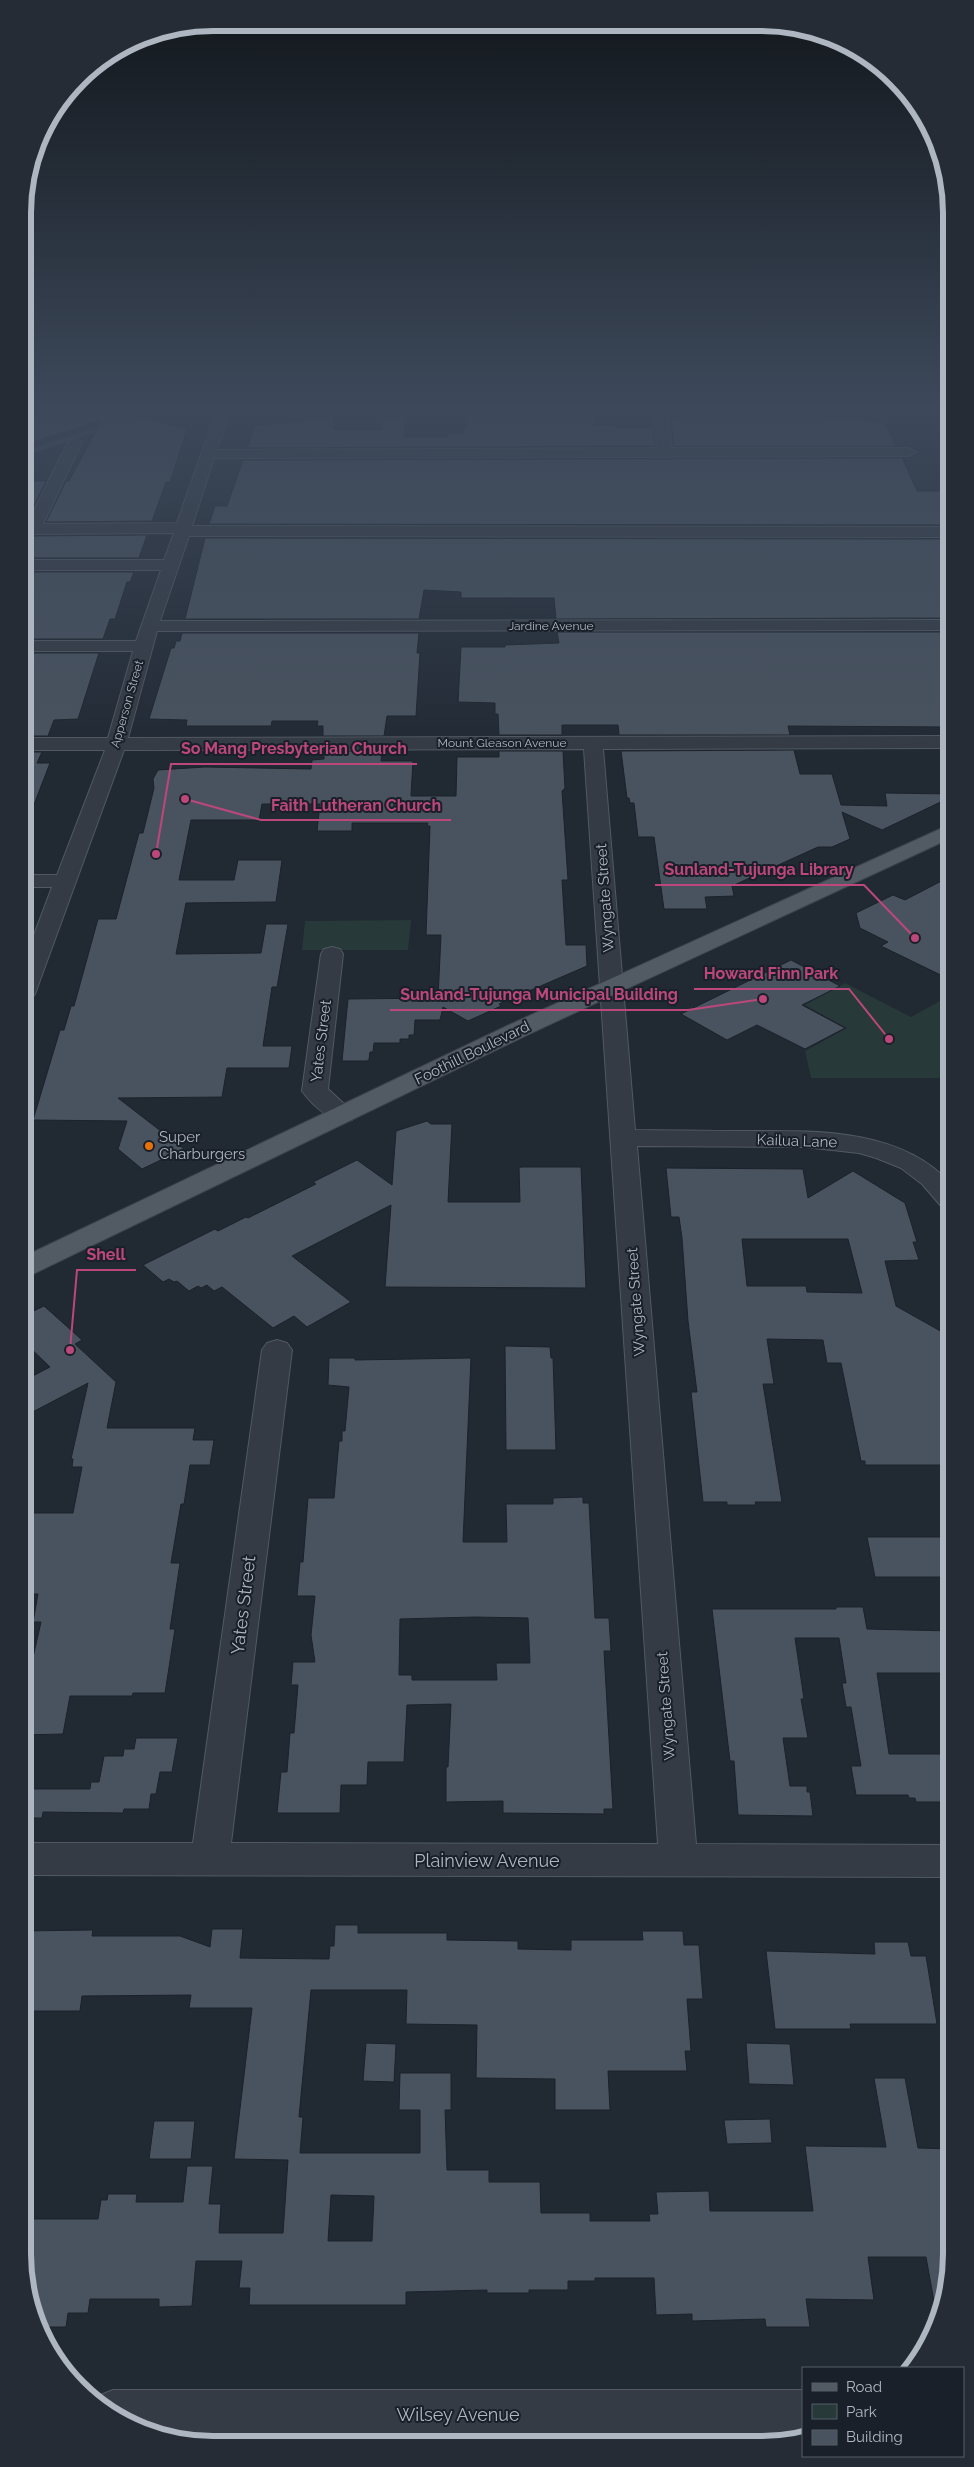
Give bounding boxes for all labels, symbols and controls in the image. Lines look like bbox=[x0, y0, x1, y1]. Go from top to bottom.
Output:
street label: Jardine Avenue bbox=[508, 619, 594, 633]
street label: Apperson Street bbox=[108, 659, 146, 749]
callout: So Mang Presbyterian Church bbox=[171, 733, 417, 764]
street label: Mount Gleason Avenue bbox=[438, 736, 566, 750]
text: So Mang Presbyterian Church bbox=[181, 739, 407, 758]
callout: Faith Lutheran Church bbox=[261, 789, 451, 820]
text: Faith Lutheran Church bbox=[271, 796, 441, 815]
street label: Wyngate Street bbox=[592, 843, 618, 953]
callout: Sunland-Tujunga Library bbox=[655, 854, 864, 885]
text: Sunland-Tujunga Library bbox=[665, 860, 854, 879]
callout: Howard Finn Park bbox=[694, 958, 849, 989]
text: Howard Finn Park bbox=[704, 964, 838, 983]
callout: Sunland-Tujunga Municipal Building bbox=[390, 979, 688, 1010]
text: Sunland-Tujunga Municipal Building bbox=[400, 985, 678, 1004]
street label: Yates Street bbox=[307, 999, 335, 1083]
street label: Foothill Boulevard bbox=[412, 1017, 532, 1089]
place label: Super Charburgers bbox=[159, 1128, 245, 1163]
street label: Kailua Lane bbox=[756, 1131, 838, 1151]
marker: Super Charburgers bbox=[143, 1140, 155, 1152]
callout: Shell bbox=[77, 1239, 136, 1270]
text: Shell bbox=[86, 1245, 127, 1264]
street label: Wyngate Street bbox=[623, 1247, 649, 1357]
street label: Yates Street bbox=[227, 1554, 259, 1656]
street label: Wyngate Street bbox=[653, 1651, 679, 1761]
street label: Plainview Avenue bbox=[414, 1850, 560, 1871]
legend bbox=[802, 2367, 964, 2457]
text: Road bbox=[846, 2378, 882, 2396]
text: Park bbox=[846, 2403, 877, 2421]
street label: Wilsey Avenue bbox=[396, 2404, 520, 2425]
text: Building bbox=[846, 2428, 903, 2446]

